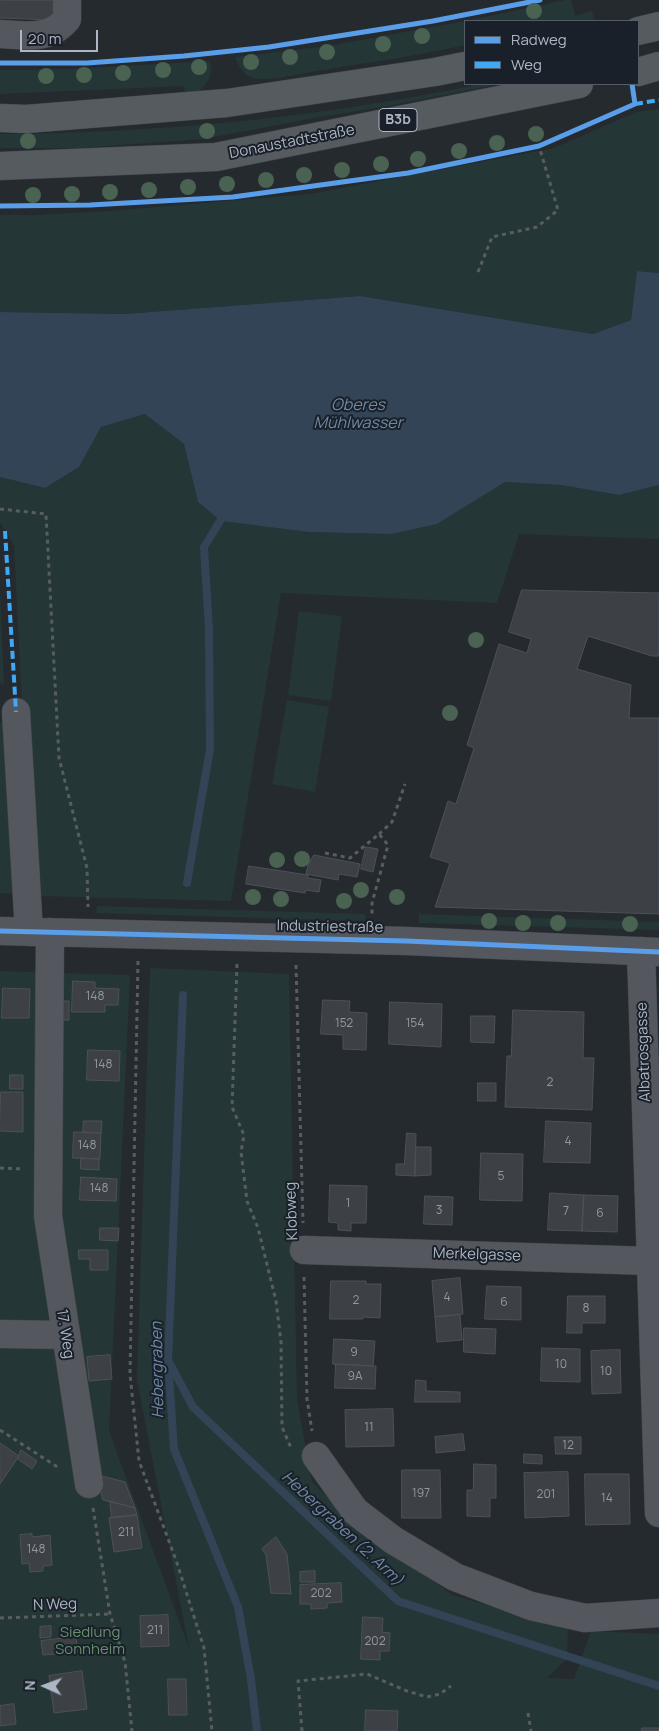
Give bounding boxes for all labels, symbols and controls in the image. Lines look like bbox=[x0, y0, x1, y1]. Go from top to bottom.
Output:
scale bar bbox=[22, 20, 100, 52]
legend bbox=[464, 20, 639, 85]
text: 20 m bbox=[28, 28, 61, 49]
text: Radweg bbox=[511, 29, 567, 50]
text: Weg bbox=[511, 54, 542, 75]
road number: B3b bbox=[379, 108, 417, 132]
street label: Donaustadtstraße bbox=[228, 121, 356, 163]
water label: Oberes Mühlwasser bbox=[314, 396, 402, 434]
street label: Industriestraße bbox=[276, 917, 384, 937]
house number: 148 bbox=[86, 990, 104, 1004]
street label: Albatrosgasse bbox=[633, 1002, 655, 1102]
house number: 152 bbox=[335, 1017, 353, 1031]
house number: 154 bbox=[406, 1017, 424, 1031]
house number: 148 bbox=[94, 1058, 112, 1072]
house number: 2 bbox=[547, 1076, 553, 1090]
house number: 4 bbox=[564, 1135, 572, 1149]
house number: 148 bbox=[78, 1139, 96, 1153]
house number: 5 bbox=[498, 1170, 504, 1184]
street label: Klobweg bbox=[282, 1181, 302, 1241]
house number: 148 bbox=[90, 1182, 108, 1196]
house number: 1 bbox=[346, 1197, 350, 1211]
house number: 3 bbox=[436, 1204, 442, 1218]
house number: 7 bbox=[563, 1205, 569, 1219]
house number: 6 bbox=[596, 1207, 604, 1221]
street label: Merkelgasse bbox=[433, 1244, 521, 1266]
house number: 4 bbox=[443, 1291, 451, 1305]
house number: 2 bbox=[353, 1294, 359, 1308]
house number: 6 bbox=[500, 1296, 508, 1310]
house number: 8 bbox=[583, 1302, 589, 1316]
street label: 17. Weg bbox=[52, 1308, 78, 1360]
water label: Hebergraben bbox=[148, 1322, 168, 1418]
house number: 9 bbox=[350, 1346, 358, 1360]
house number: 10 bbox=[555, 1358, 567, 1372]
house number: 10 bbox=[600, 1365, 612, 1379]
house number: 9A bbox=[347, 1370, 363, 1384]
house number: 11 bbox=[364, 1421, 374, 1435]
house number: 12 bbox=[562, 1439, 574, 1453]
water label: Hebergraben (2. Arm) bbox=[277, 1468, 407, 1590]
house number: 197 bbox=[412, 1487, 430, 1501]
house number: 201 bbox=[537, 1488, 555, 1502]
house number: 14 bbox=[601, 1492, 613, 1506]
house number: 211 bbox=[118, 1526, 134, 1540]
house number: 148 bbox=[27, 1543, 45, 1557]
house number: 202 bbox=[311, 1587, 331, 1601]
street label: N Weg bbox=[33, 1595, 77, 1615]
park label: Siedlung Sonnheim bbox=[55, 1624, 125, 1659]
house number: 211 bbox=[147, 1624, 163, 1638]
house number: 202 bbox=[365, 1635, 385, 1649]
north arrow bbox=[20, 1661, 70, 1711]
text: N bbox=[20, 1680, 39, 1691]

